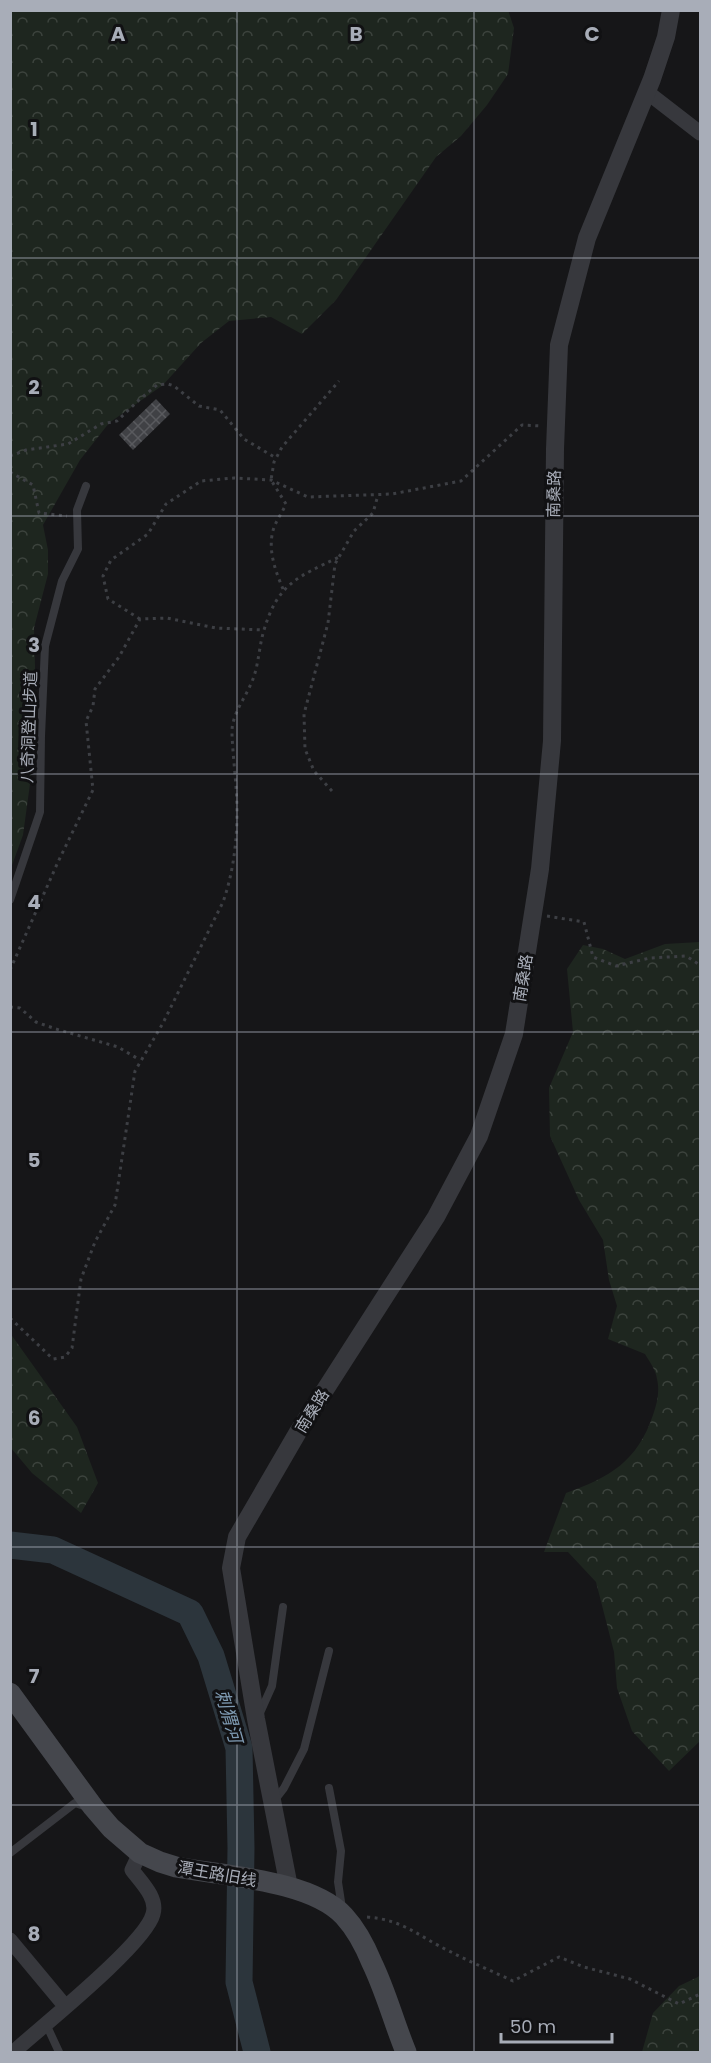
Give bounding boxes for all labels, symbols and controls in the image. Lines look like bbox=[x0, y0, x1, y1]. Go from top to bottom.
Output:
text: A bbox=[111, 20, 126, 48]
text: B bbox=[349, 20, 363, 48]
text: C bbox=[584, 20, 600, 48]
text: 1 bbox=[30, 115, 38, 143]
text: 2 bbox=[28, 373, 40, 401]
street label: 南桑路 bbox=[542, 470, 566, 518]
text: 3 bbox=[28, 631, 40, 659]
street label: 八奇洞登山步道 bbox=[16, 671, 42, 783]
text: 4 bbox=[27, 888, 41, 916]
street label: 南桑路 bbox=[508, 952, 538, 1004]
text: 5 bbox=[28, 1146, 41, 1174]
street label: 南桑路 bbox=[290, 1385, 334, 1437]
text: 6 bbox=[28, 1404, 40, 1432]
text: 7 bbox=[29, 1662, 40, 1690]
water label: 刺猬河 bbox=[210, 1687, 249, 1748]
street label: 潭王路旧线 bbox=[176, 1856, 258, 1892]
text: 8 bbox=[28, 1920, 40, 1948]
scale bar bbox=[501, 2006, 612, 2044]
text: 50 m bbox=[510, 2014, 556, 2039]

